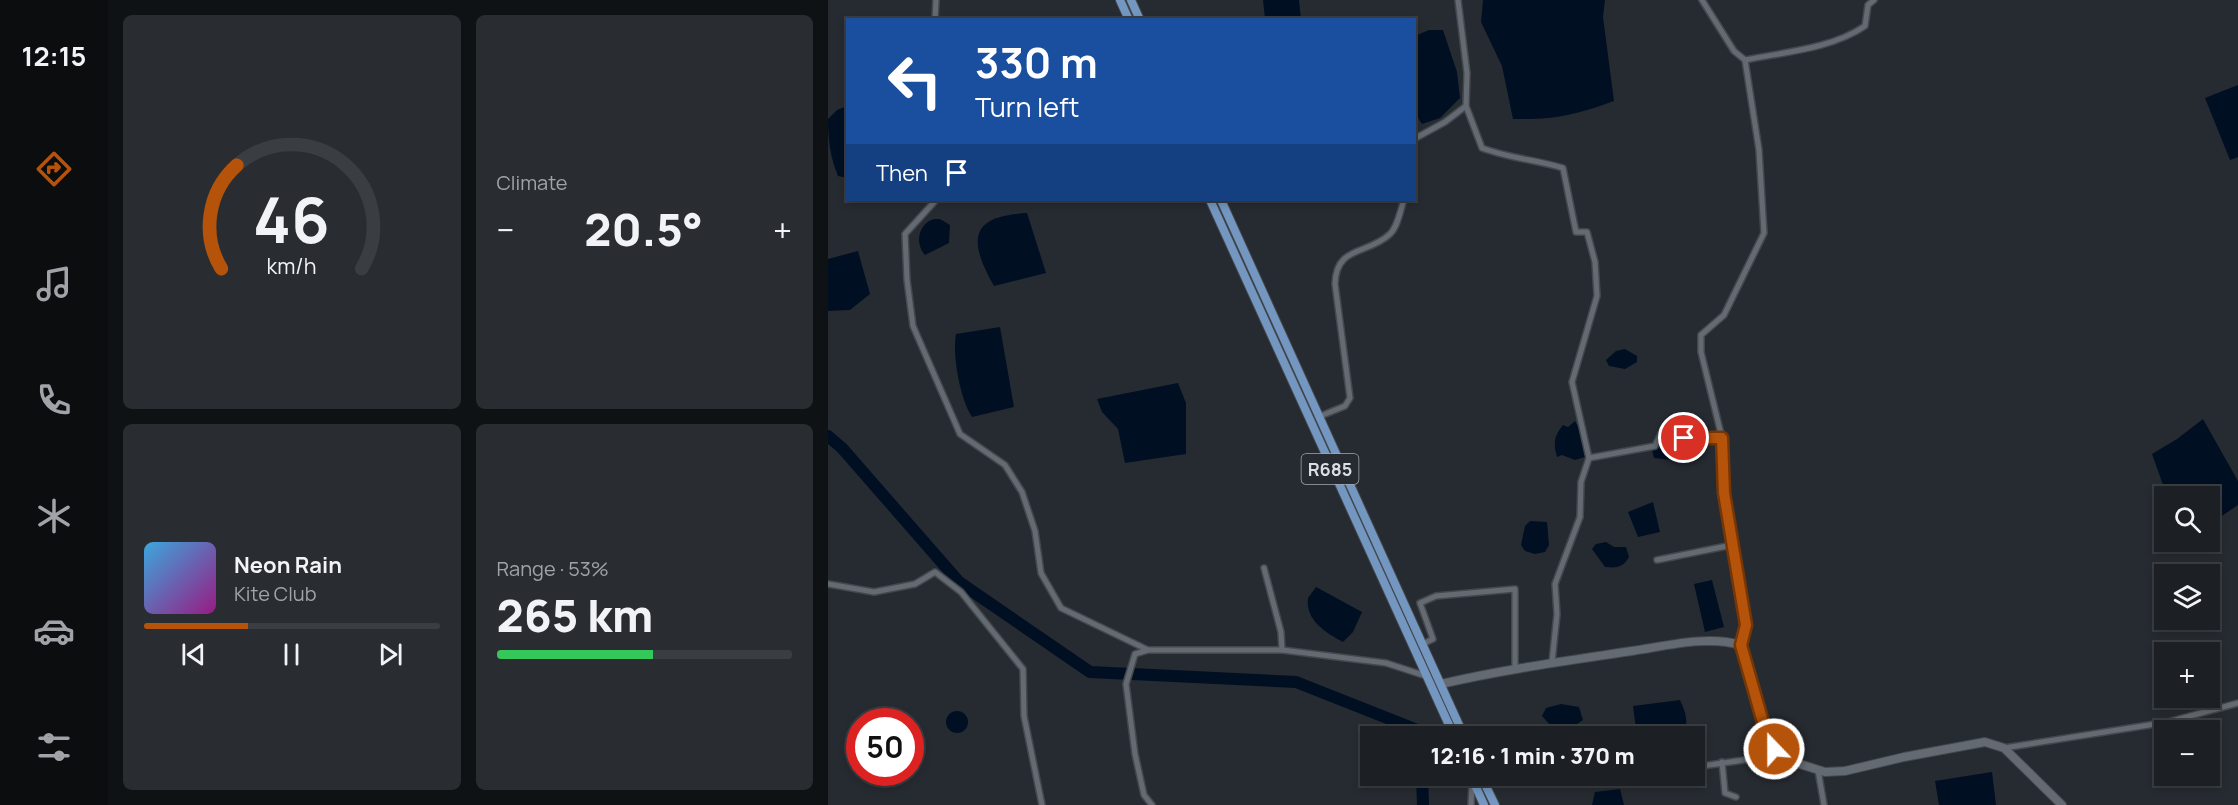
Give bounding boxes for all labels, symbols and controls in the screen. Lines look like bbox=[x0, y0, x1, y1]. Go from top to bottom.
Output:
text: 330 m bbox=[975, 33, 1098, 91]
text: 12:15 bbox=[22, 37, 86, 74]
icon: left bbox=[876, 42, 954, 120]
text: Turn left bbox=[975, 88, 1079, 125]
icon: directions bbox=[33, 148, 75, 190]
icon: arrive bbox=[940, 156, 973, 189]
text: Then bbox=[876, 158, 928, 188]
text: Climate bbox=[497, 169, 568, 196]
text: 46 bbox=[253, 176, 330, 262]
text: 20.5° bbox=[584, 198, 703, 260]
text: − bbox=[497, 207, 514, 252]
text: + bbox=[773, 207, 792, 252]
text: km/h bbox=[267, 251, 317, 280]
icon: music bbox=[33, 263, 75, 305]
icon: phone bbox=[33, 379, 75, 421]
pin bbox=[1658, 412, 1709, 463]
icon: arrive bbox=[1667, 421, 1700, 454]
road number: R685 bbox=[1302, 454, 1358, 484]
map controls bbox=[2154, 486, 2220, 786]
button: search bbox=[2154, 486, 2220, 552]
icon: climate bbox=[33, 495, 75, 537]
text: Neon Rain bbox=[234, 550, 342, 580]
text: Range · 53% bbox=[497, 555, 609, 582]
button: layers bbox=[2154, 564, 2220, 630]
text: Kite Club bbox=[234, 580, 317, 607]
text: 265 km bbox=[497, 584, 653, 646]
icon: car bbox=[33, 610, 75, 652]
icon: previous bbox=[177, 638, 210, 671]
icon: pause bbox=[275, 638, 308, 671]
icon: next bbox=[374, 638, 407, 671]
button: + bbox=[2154, 642, 2220, 708]
speed limit sign: 50 bbox=[846, 708, 924, 786]
position arrow bbox=[1742, 717, 1806, 781]
button: − bbox=[2154, 720, 2220, 786]
icon: filters bbox=[33, 726, 75, 768]
text: 12:16 · 1 min · 370 m bbox=[1430, 741, 1635, 771]

